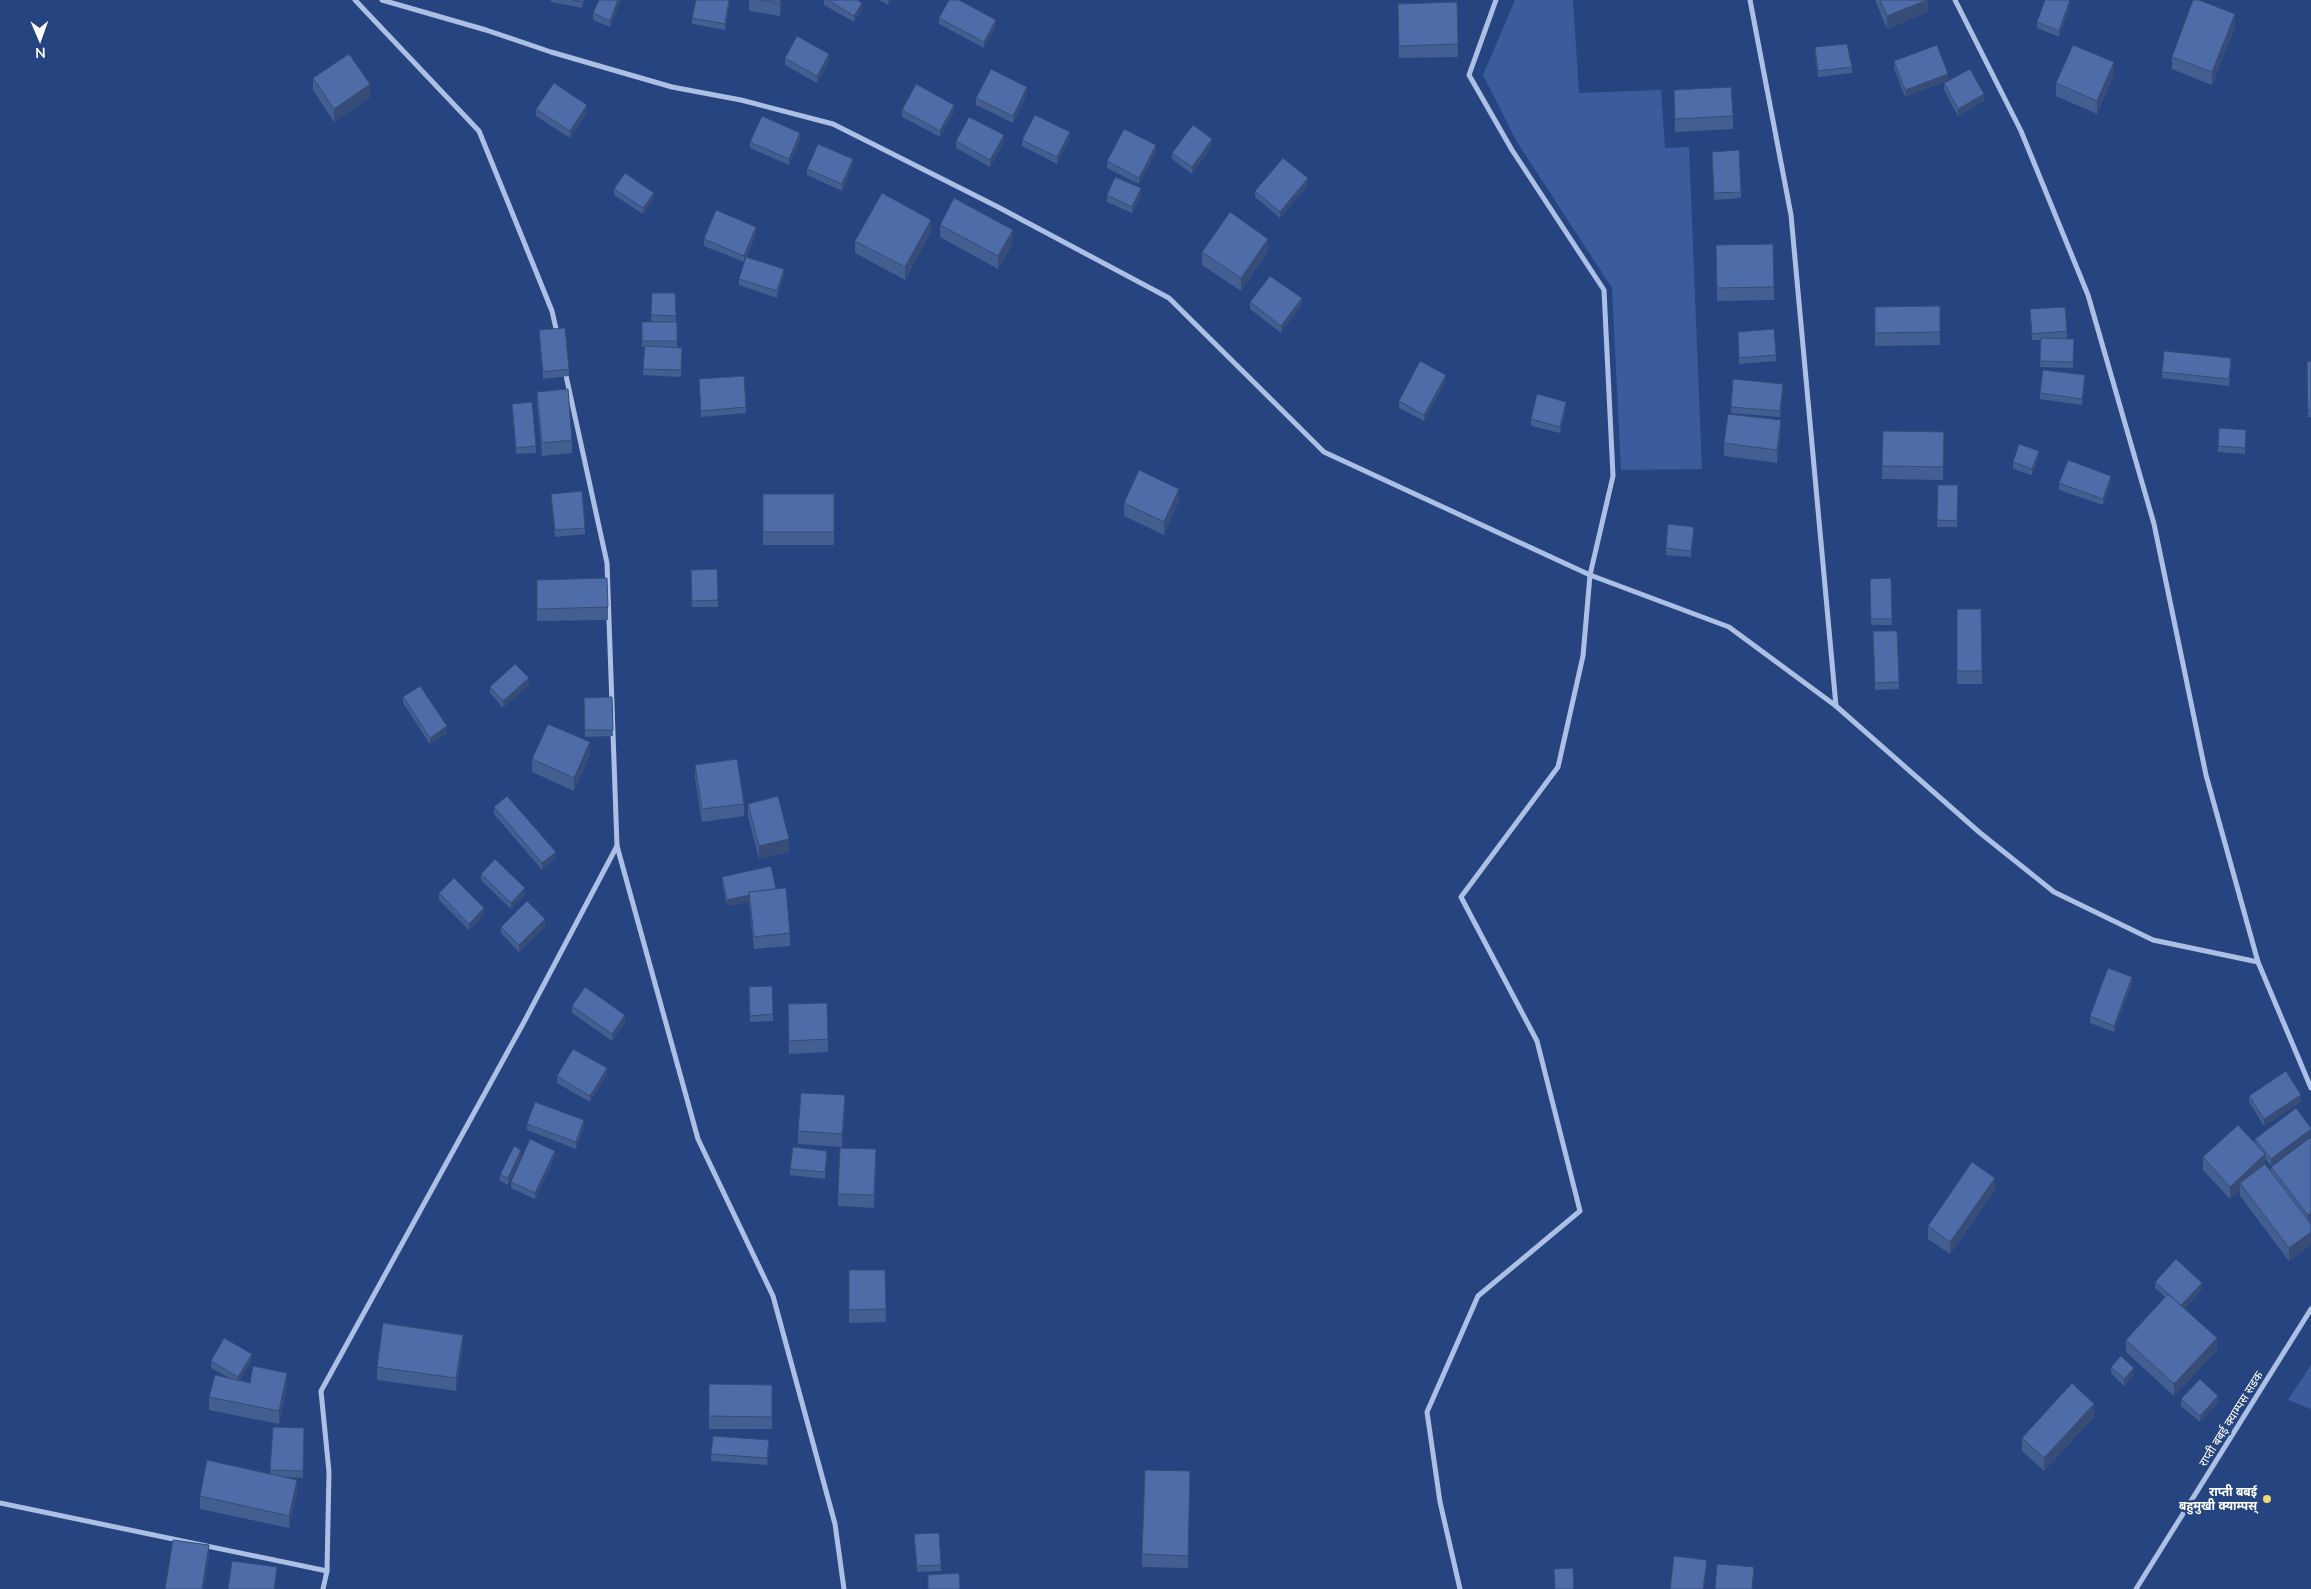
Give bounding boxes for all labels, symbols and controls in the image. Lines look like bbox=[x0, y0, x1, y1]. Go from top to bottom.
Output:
north arrow bbox=[15, 15, 65, 65]
text: N bbox=[35, 43, 46, 62]
street label: राप्ती बबई क्याम्पस सडक bbox=[2195, 1368, 2267, 1470]
place label: राप्ती बबई बहुमुखी क्याम्पस् bbox=[2179, 1484, 2259, 1515]
marker: राप्ती बबई बहुमुखी क्याम्पस् bbox=[2261, 1493, 2273, 1505]

